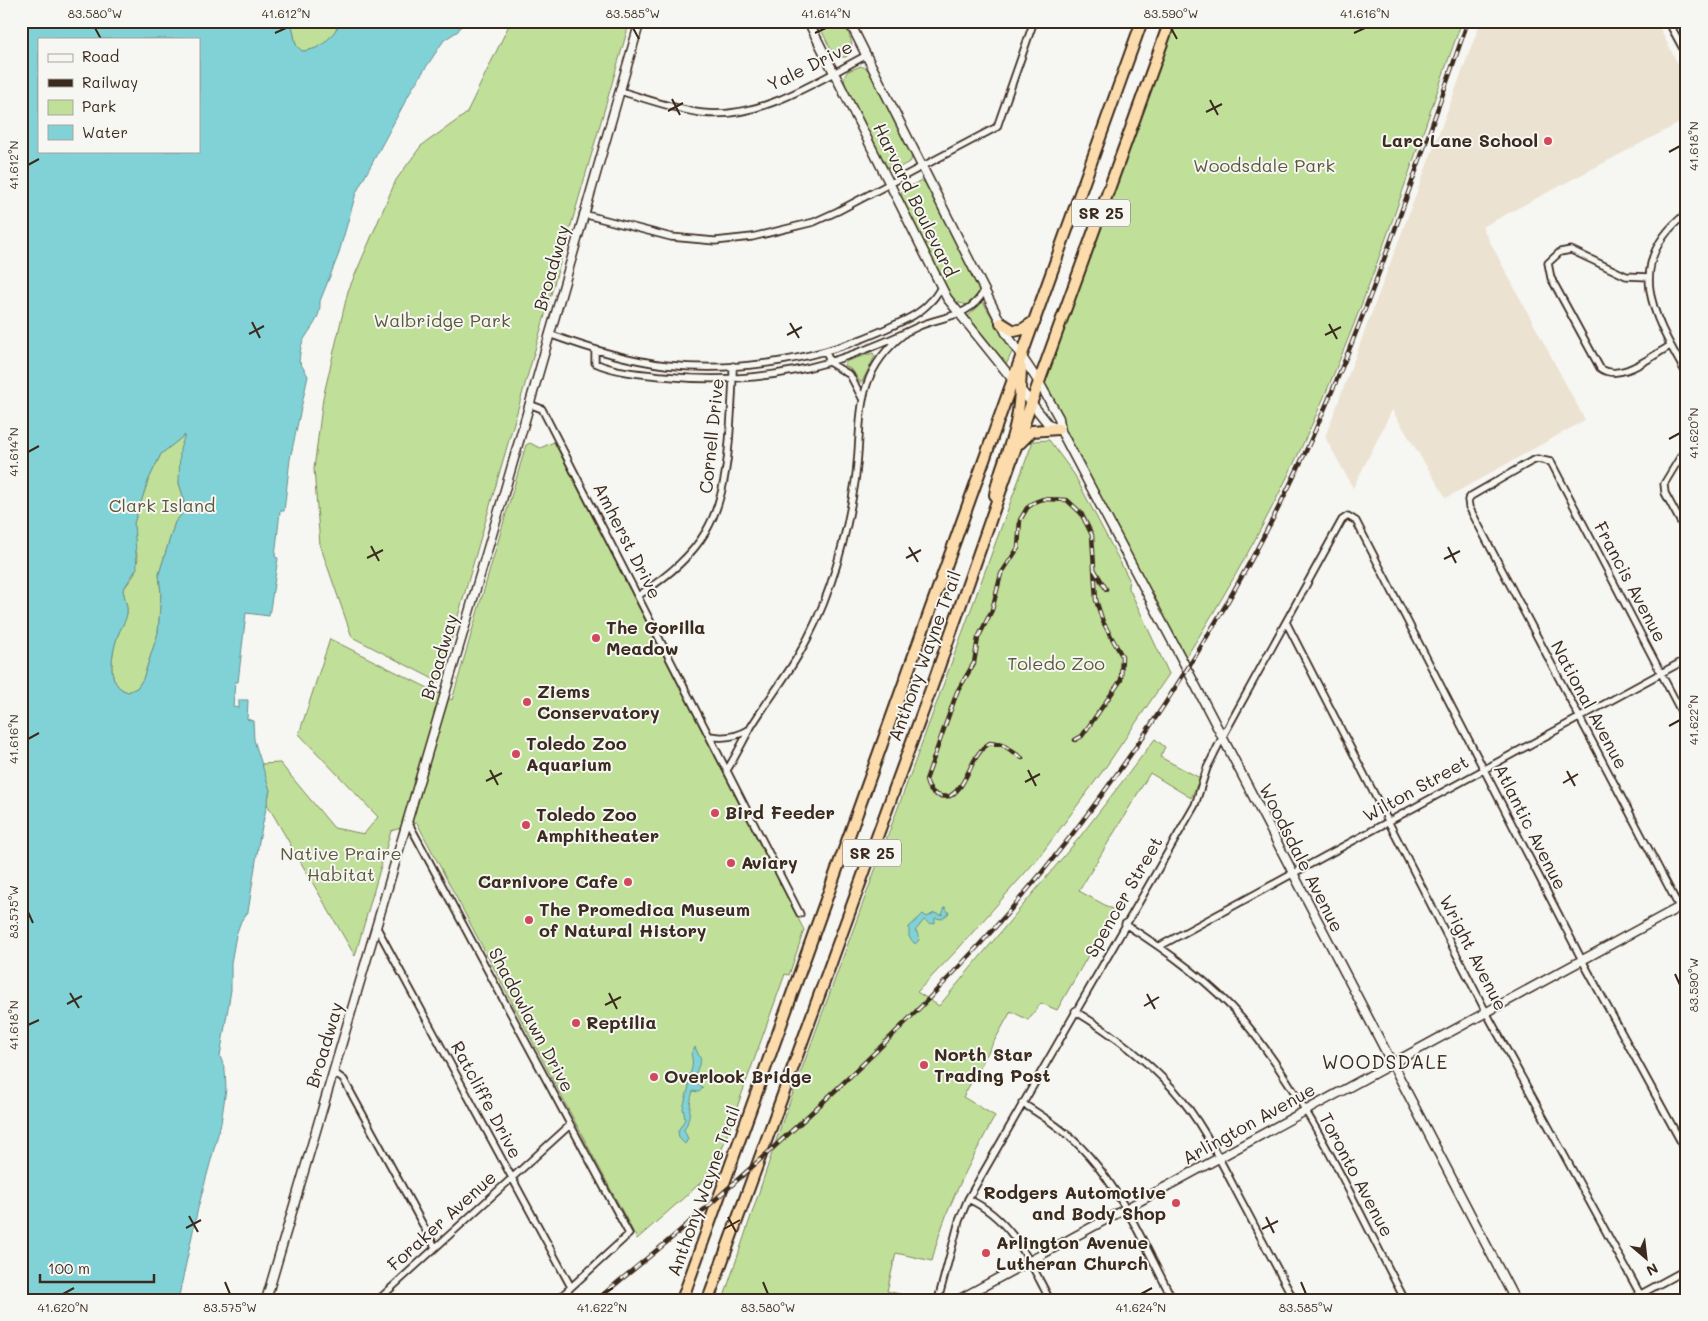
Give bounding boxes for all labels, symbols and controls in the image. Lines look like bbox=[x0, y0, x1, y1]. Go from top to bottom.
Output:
text: 83.580°W bbox=[68, 5, 122, 21]
text: 41.612°N bbox=[262, 5, 310, 21]
text: 83.585°W bbox=[606, 5, 660, 21]
text: 41.614°N bbox=[801, 5, 851, 21]
text: 83.590°W bbox=[1144, 5, 1198, 21]
text: 41.616°N bbox=[1340, 5, 1390, 21]
street label: Yale Drive bbox=[763, 34, 856, 96]
legend bbox=[38, 38, 200, 152]
text: Road bbox=[82, 46, 119, 66]
text: Railway bbox=[82, 72, 138, 92]
text: Park bbox=[82, 96, 116, 116]
street label: Harvard Boulevard bbox=[868, 119, 964, 281]
text: 41.618°N bbox=[1685, 121, 1701, 171]
text: Water bbox=[82, 122, 128, 142]
place label: Larc Lane School bbox=[1382, 128, 1538, 152]
marker: Larc Lane School bbox=[1542, 135, 1554, 147]
text: 41.612°N bbox=[5, 141, 21, 189]
park label: Woodsdale Park bbox=[1193, 153, 1335, 177]
road number: SR 25 bbox=[1072, 200, 1130, 227]
street label: Broadway bbox=[527, 222, 575, 313]
park label: Walbridge Park bbox=[373, 308, 511, 332]
street label: Cornell Drive bbox=[693, 377, 729, 495]
text: 41.620°N bbox=[1685, 408, 1701, 458]
text: 41.614°N bbox=[5, 427, 21, 477]
street label: Amherst Drive bbox=[588, 478, 667, 603]
park label: Clark Island bbox=[109, 493, 215, 517]
street label: Francis Avenue bbox=[1589, 517, 1673, 646]
street label: Anthony Wayne Trail bbox=[882, 567, 966, 744]
street label: Broadway bbox=[415, 611, 463, 702]
place label: The Gorilla Meadow bbox=[606, 615, 705, 660]
marker: The Gorilla Meadow bbox=[590, 632, 602, 644]
street label: National Avenue bbox=[1546, 636, 1634, 773]
park label: Toledo Zoo bbox=[1007, 651, 1105, 675]
place label: Ziems Conservatory bbox=[537, 679, 660, 724]
text: 41.622°N bbox=[1685, 695, 1701, 745]
marker: Ziems Conservatory bbox=[521, 696, 533, 708]
text: 41.616°N bbox=[5, 714, 21, 764]
place label: Toledo Zoo Aquarium bbox=[526, 731, 627, 776]
marker: Toledo Zoo Aquarium bbox=[510, 748, 522, 760]
street label: Wilton Street bbox=[1358, 749, 1473, 827]
street label: Atlantic Avenue bbox=[1489, 760, 1573, 894]
street label: Woodsdale Avenue bbox=[1254, 779, 1350, 936]
place label: Bird Feeder bbox=[725, 800, 835, 824]
place label: Toledo Zoo Amphitheater bbox=[536, 802, 659, 847]
marker: Bird Feeder bbox=[709, 807, 721, 819]
marker: Toledo Zoo Amphitheater bbox=[520, 819, 532, 831]
street label: Spencer Street bbox=[1079, 832, 1168, 961]
road number: SR 25 bbox=[843, 840, 901, 866]
park label: Native Praire Habitat bbox=[280, 841, 402, 886]
place label: Aviary bbox=[741, 850, 798, 874]
marker: Aviary bbox=[725, 857, 737, 869]
place label: Carnivore Cafe bbox=[478, 869, 618, 893]
marker: Carnivore Cafe bbox=[622, 876, 634, 888]
text: 83.575°W bbox=[5, 885, 21, 939]
street label: Wright Avenue bbox=[1434, 891, 1513, 1015]
place label: The Promedica Museum of Natural History bbox=[539, 897, 750, 942]
marker: The Promedica Museum of Natural History bbox=[523, 914, 535, 926]
street label: Shadowlawn Drive bbox=[484, 943, 580, 1096]
text: 83.590°W bbox=[1685, 958, 1701, 1012]
street label: Broadway bbox=[300, 999, 348, 1090]
text: 41.618°N bbox=[5, 1000, 21, 1050]
place label: Reptilia bbox=[586, 1010, 657, 1034]
marker: Reptilia bbox=[570, 1017, 582, 1029]
street label: Ratcliffe Drive bbox=[446, 1037, 528, 1162]
place label: North Star Trading Post bbox=[934, 1042, 1050, 1087]
district label: WOODSDALE bbox=[1322, 1049, 1448, 1074]
marker: North Star Trading Post bbox=[918, 1059, 930, 1071]
place label: Overlook Bridge bbox=[664, 1064, 812, 1088]
marker: Overlook Bridge bbox=[648, 1071, 660, 1083]
street label: Arlington Avenue bbox=[1178, 1077, 1319, 1170]
street label: Anthony Wayne Trail bbox=[661, 1102, 745, 1279]
street label: Toronto Avenue bbox=[1314, 1108, 1400, 1241]
street label: Foraker Avenue bbox=[382, 1165, 501, 1276]
place label: Rodgers Automotive and Body Shop bbox=[983, 1180, 1166, 1225]
marker: Rodgers Automotive and Body Shop bbox=[1170, 1197, 1182, 1209]
place label: Arlington Avenue Lutheran Church bbox=[996, 1230, 1149, 1275]
north arrow bbox=[1620, 1234, 1670, 1284]
marker: Arlington Avenue Lutheran Church bbox=[980, 1247, 992, 1259]
scale bar bbox=[40, 1251, 154, 1283]
text: 100 m bbox=[48, 1258, 90, 1278]
text: N bbox=[1643, 1259, 1661, 1281]
text: 41.620°N bbox=[38, 1299, 88, 1315]
text: 83.575°W bbox=[203, 1299, 257, 1315]
text: 41.622°N bbox=[577, 1299, 627, 1315]
text: 83.580°W bbox=[741, 1299, 795, 1315]
text: 41.624°N bbox=[1116, 1299, 1166, 1315]
text: 83.585°W bbox=[1279, 1299, 1333, 1315]

